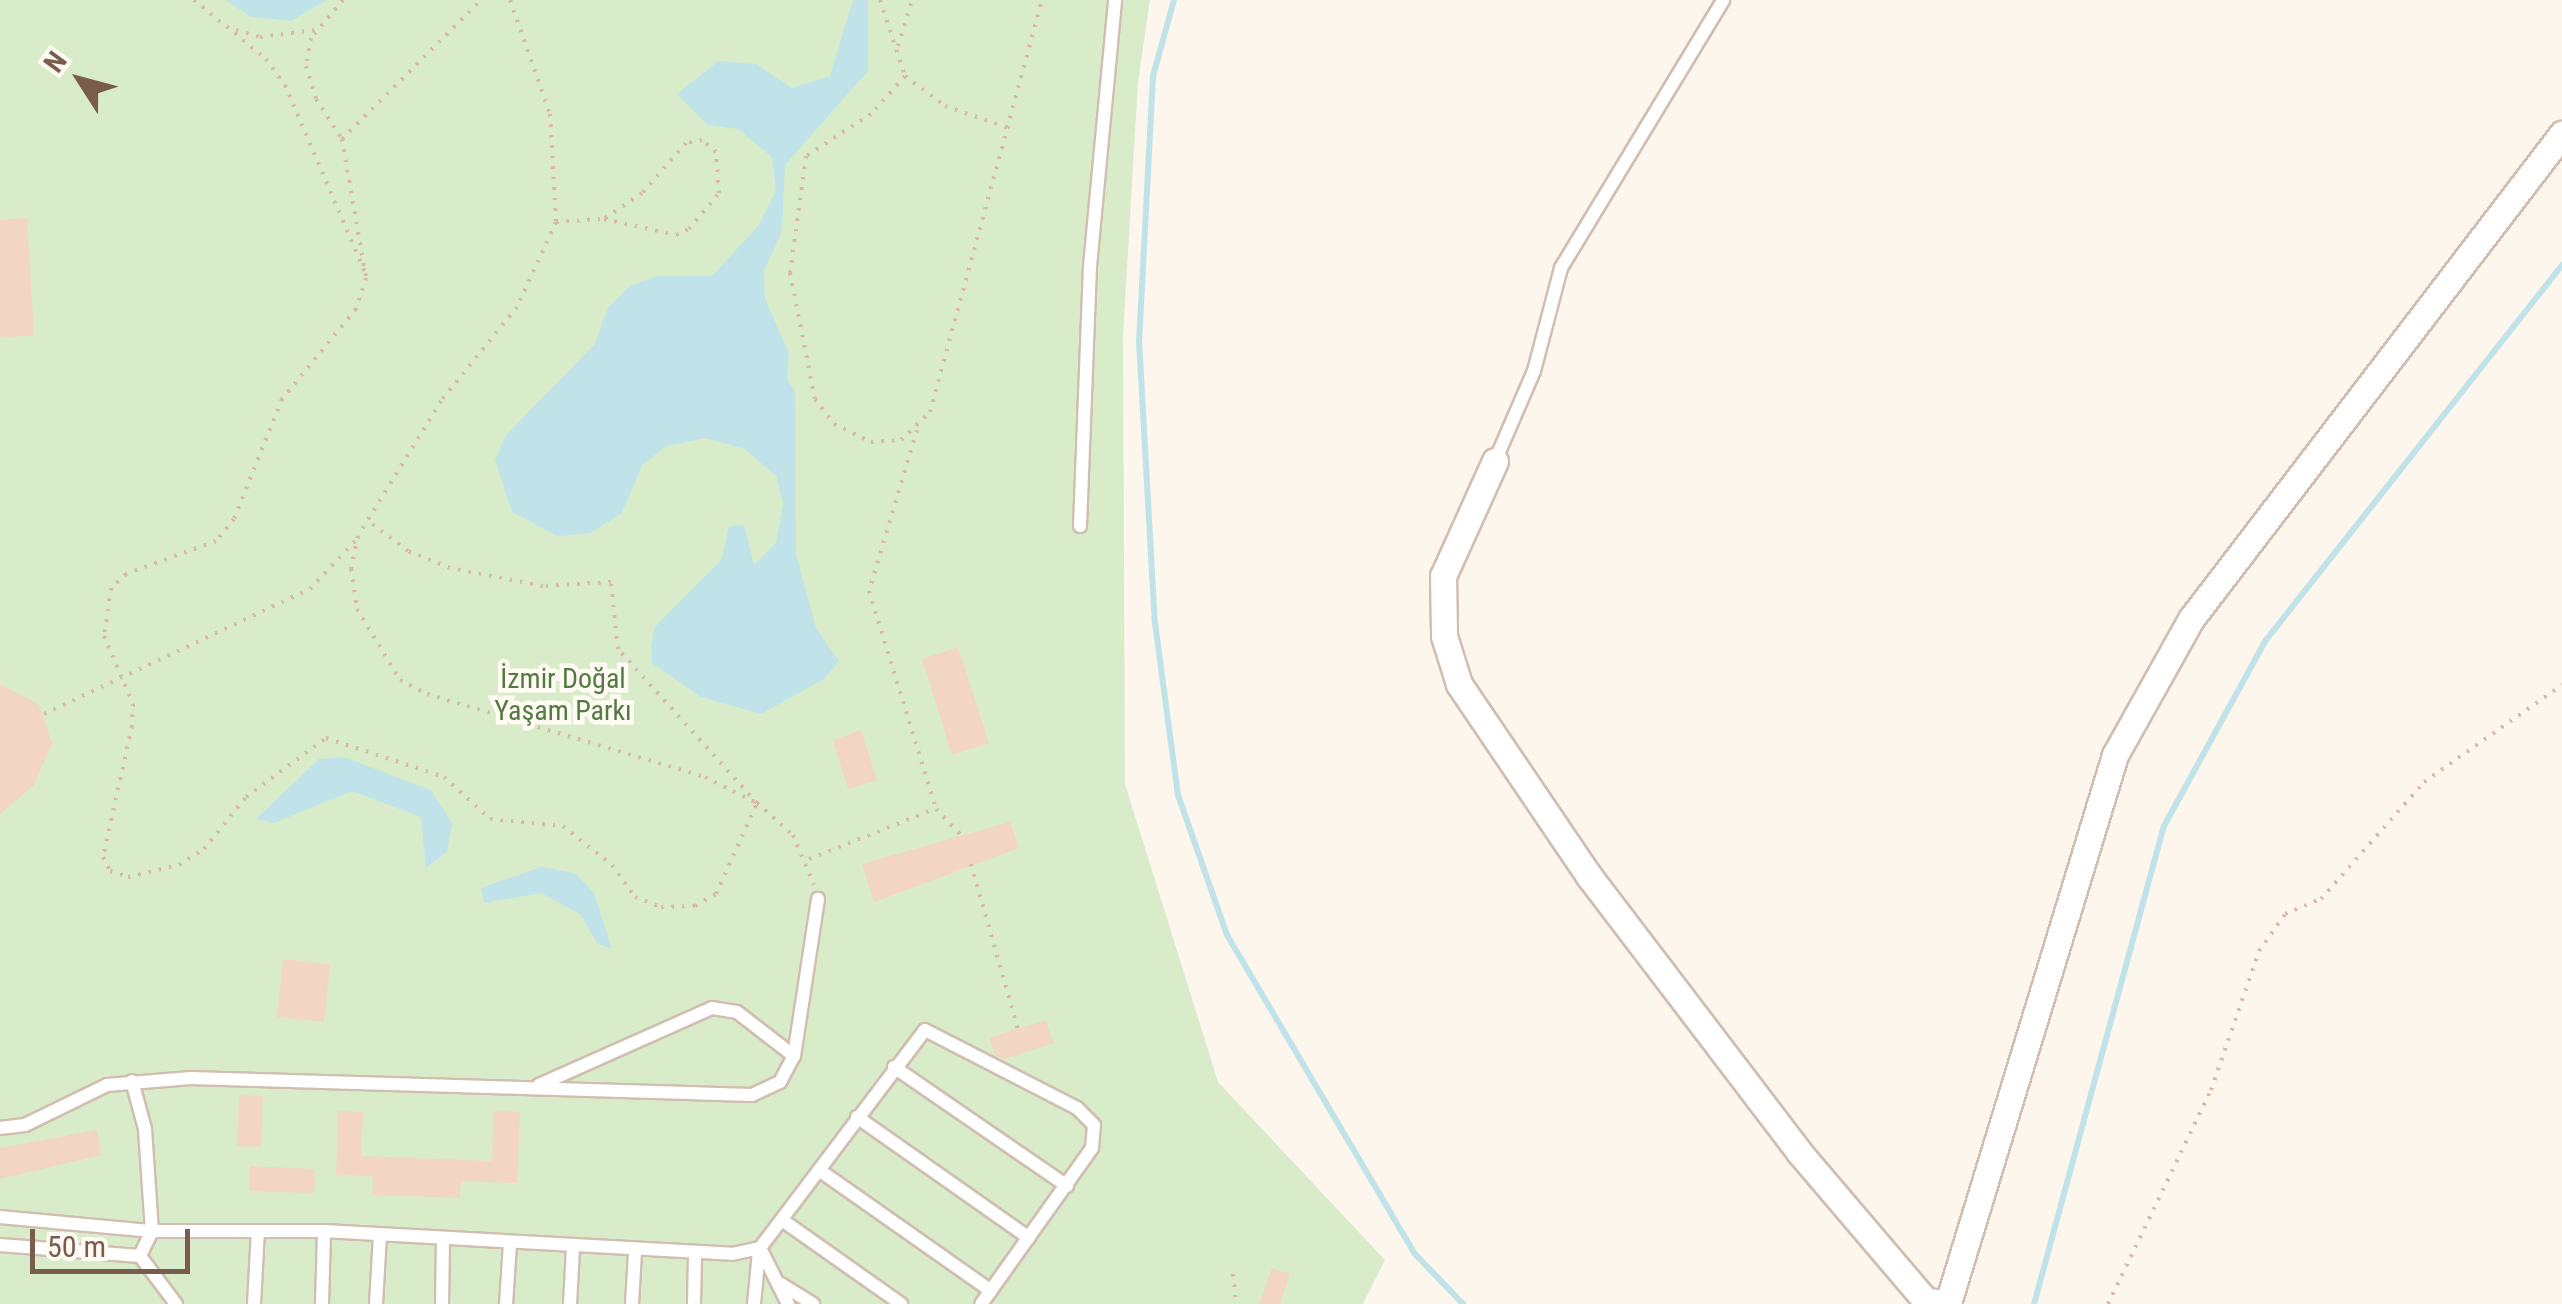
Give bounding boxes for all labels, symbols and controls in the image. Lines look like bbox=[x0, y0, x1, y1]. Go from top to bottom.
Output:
north arrow bbox=[30, 30, 130, 130]
text: N bbox=[37, 45, 74, 79]
park label: İzmir Doğal Yaşam Parkı bbox=[494, 662, 632, 728]
scale bar bbox=[35, 1209, 195, 1271]
text: 50 m bbox=[47, 1229, 106, 1264]

